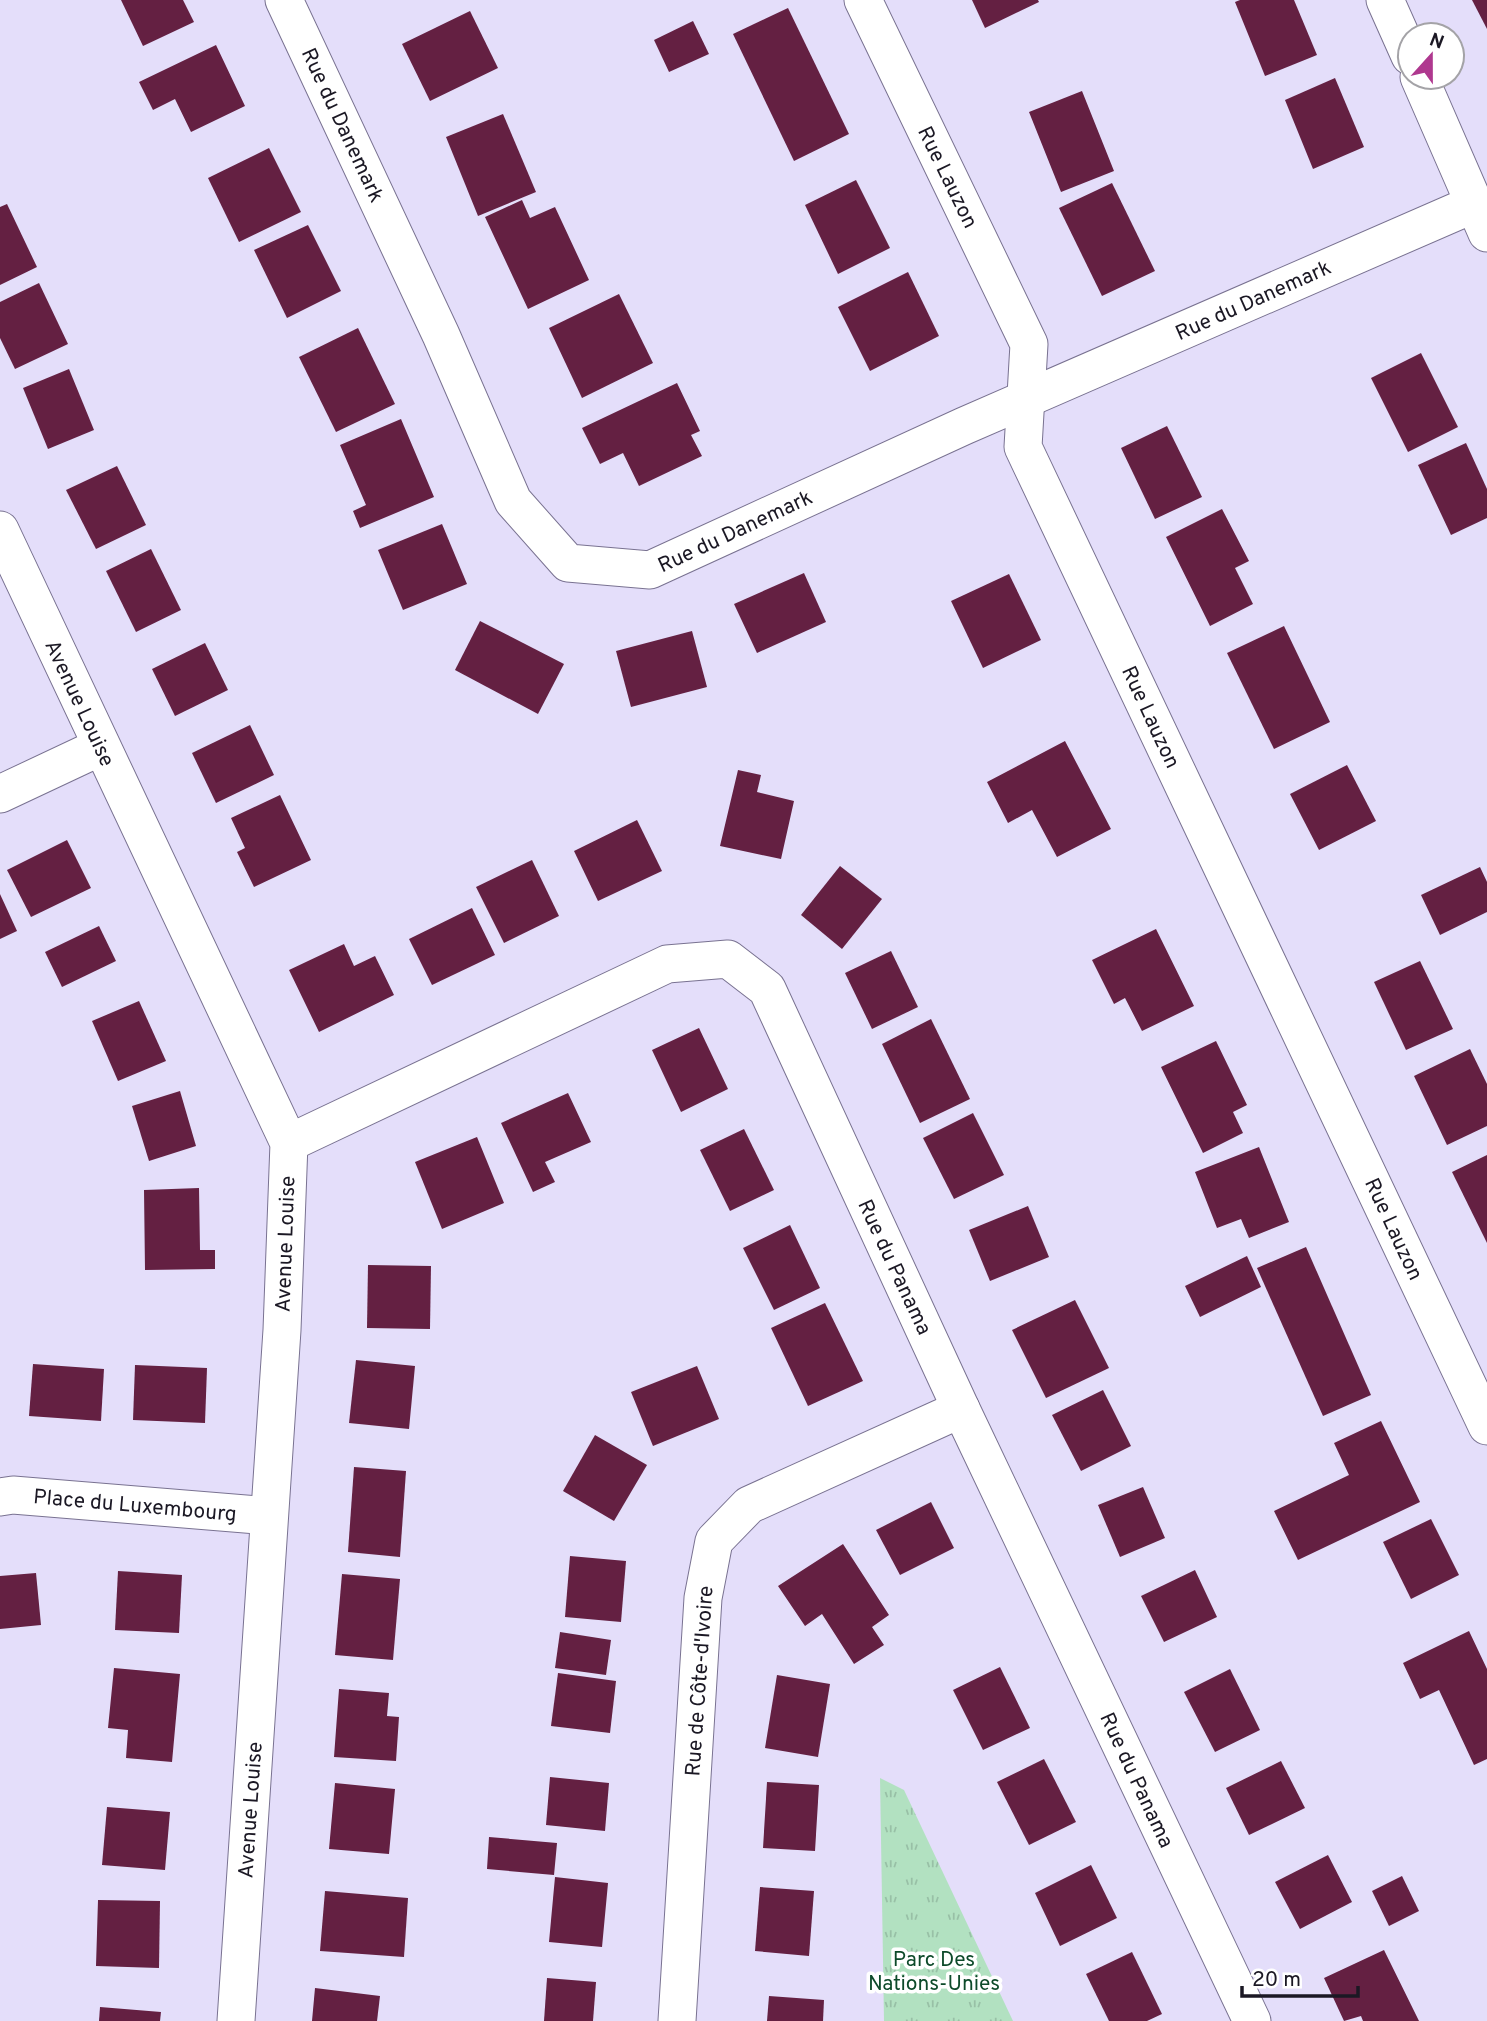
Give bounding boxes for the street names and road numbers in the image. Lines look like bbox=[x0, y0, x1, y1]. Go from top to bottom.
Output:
street label: Rue du Danemark bbox=[294, 44, 389, 207]
street label: Rue Lauzon bbox=[910, 122, 983, 233]
street label: Rue du Danemark bbox=[1172, 255, 1336, 348]
street label: Rue du Danemark bbox=[654, 485, 817, 580]
street label: Avenue Louise bbox=[38, 636, 120, 771]
street label: Rue Lauzon bbox=[1114, 662, 1185, 773]
street label: Rue Lauzon bbox=[1357, 1174, 1428, 1285]
street label: Avenue Louise bbox=[271, 1175, 302, 1313]
street label: Rue du Panama bbox=[850, 1196, 937, 1340]
street label: Place du Luxembourg bbox=[32, 1484, 238, 1529]
street label: Rue de Côte-d'Ivoire bbox=[680, 1585, 721, 1777]
street label: Rue du Panama bbox=[1092, 1709, 1179, 1853]
street label: Avenue Louise bbox=[233, 1741, 270, 1879]

